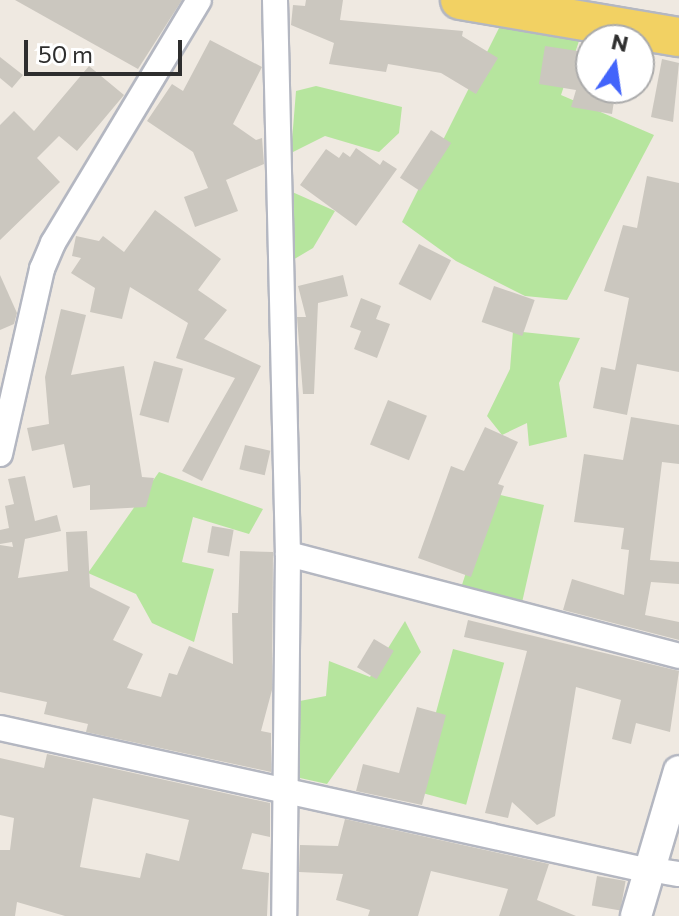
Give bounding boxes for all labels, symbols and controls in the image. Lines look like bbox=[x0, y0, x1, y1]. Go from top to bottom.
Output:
scale bar bbox=[28, 24, 186, 74]
north arrow bbox=[575, 24, 655, 104]
text: N bbox=[609, 27, 631, 57]
text: 50 m bbox=[38, 39, 93, 68]

